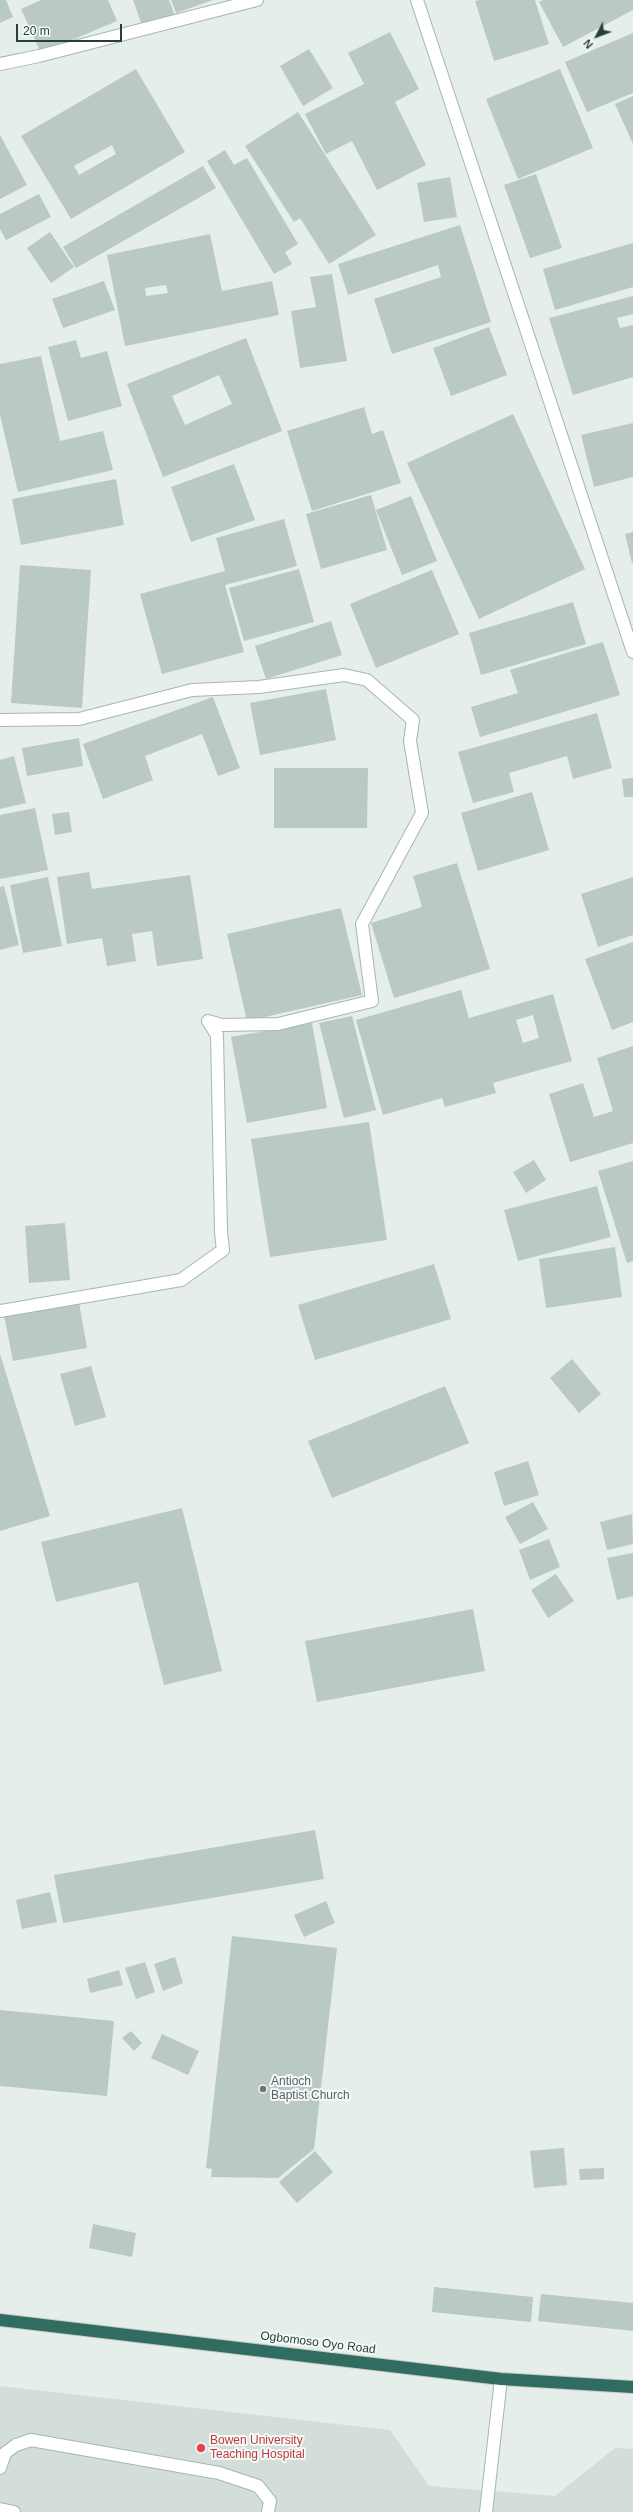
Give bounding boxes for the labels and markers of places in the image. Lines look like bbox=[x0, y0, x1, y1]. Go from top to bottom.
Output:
place label: Antioch Baptist Church bbox=[271, 2075, 350, 2103]
marker: Antioch Baptist Church bbox=[258, 2084, 268, 2094]
place label: Bowen University Teaching Hospital bbox=[210, 2434, 305, 2462]
marker: Bowen University Teaching Hospital bbox=[195, 2442, 207, 2454]

